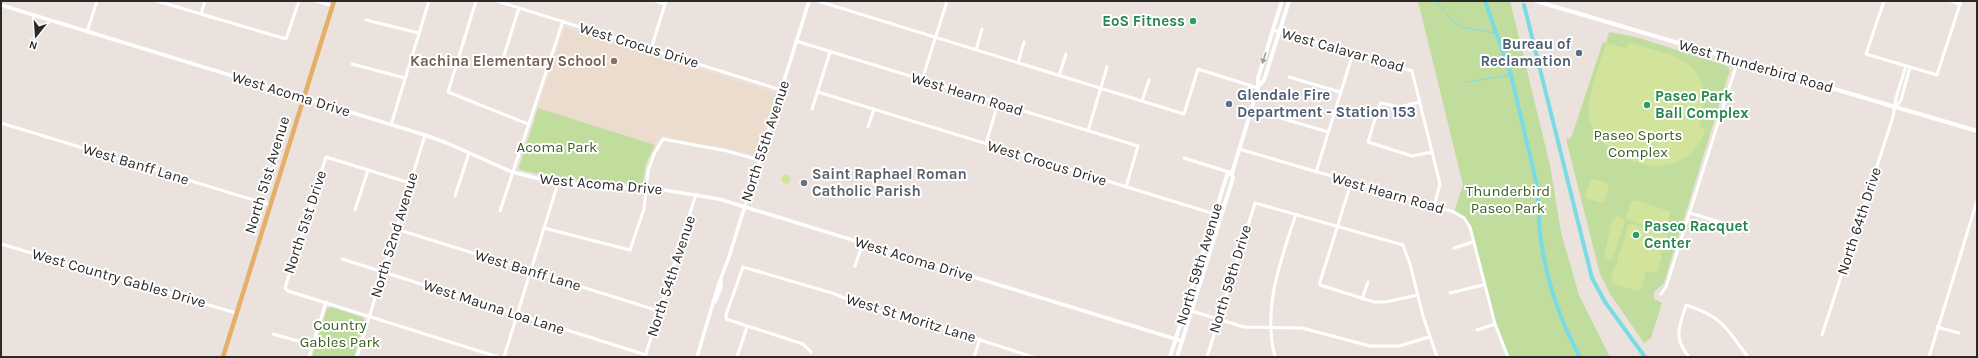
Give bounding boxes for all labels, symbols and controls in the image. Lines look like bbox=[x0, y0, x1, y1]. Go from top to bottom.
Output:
place label: EoS Fitness bbox=[1102, 12, 1185, 30]
north arrow bbox=[16, 16, 56, 56]
marker: EoS Fitness bbox=[1188, 16, 1198, 26]
street label: West Crocus Drive bbox=[577, 18, 701, 72]
street label: West Calavar Road bbox=[1280, 24, 1406, 76]
place label: Bureau of Reclamation bbox=[1480, 35, 1571, 70]
street label: West Thunderbird Road bbox=[1677, 35, 1835, 97]
text: N bbox=[28, 38, 39, 52]
marker: Bureau of Reclamation bbox=[1574, 48, 1584, 58]
place label: Kachina Elementary School bbox=[410, 52, 606, 70]
one-way arrow bbox=[1261, 53, 1267, 65]
marker: Kachina Elementary School bbox=[609, 56, 619, 66]
street label: West Acoma Drive bbox=[229, 67, 353, 121]
street label: West Hearn Road bbox=[909, 68, 1025, 120]
street label: North 55th Avenue bbox=[737, 78, 793, 204]
place label: Glendale Fire Department - Station 153 bbox=[1237, 86, 1416, 121]
place label: Paseo Park Ball Complex bbox=[1655, 87, 1749, 122]
marker: Glendale Fire Department - Station 153 bbox=[1224, 99, 1234, 109]
marker: Paseo Park Ball Complex bbox=[1642, 100, 1652, 110]
street label: North 51st Avenue bbox=[241, 114, 293, 236]
park label: Paseo Sports Complex bbox=[1594, 126, 1682, 161]
street label: West Crocus Drive bbox=[985, 136, 1109, 190]
park label: Acoma Park bbox=[517, 138, 597, 156]
street label: West Banff Lane bbox=[81, 139, 191, 189]
place label: Saint Raphael Roman Catholic Parish bbox=[812, 165, 967, 200]
street label: North 64th Drive bbox=[1833, 165, 1885, 277]
street label: North 51st Drive bbox=[280, 168, 330, 276]
street label: West Hearn Road bbox=[1330, 168, 1446, 218]
street label: North 52nd Avenue bbox=[366, 170, 422, 300]
street label: West Acoma Drive bbox=[539, 170, 663, 198]
marker: Saint Raphael Roman Catholic Parish bbox=[799, 178, 809, 188]
park label: Thunderbird Paseo Park bbox=[1466, 182, 1550, 217]
street label: North 59th Avenue bbox=[1172, 201, 1226, 327]
street label: North 54th Avenue bbox=[643, 213, 699, 339]
place label: Paseo Racquet Center bbox=[1644, 217, 1749, 252]
street label: North 59th Drive bbox=[1205, 223, 1255, 335]
marker: Paseo Racquet Center bbox=[1631, 230, 1641, 240]
street label: West Acoma Drive bbox=[852, 232, 976, 286]
street label: West Country Gables Drive bbox=[30, 245, 208, 311]
street label: West Banff Lane bbox=[473, 245, 583, 295]
street label: West Mauna Loa Lane bbox=[421, 276, 567, 338]
street label: West St Moritz Lane bbox=[844, 290, 978, 346]
park label: Country Gables Park bbox=[300, 316, 380, 351]

